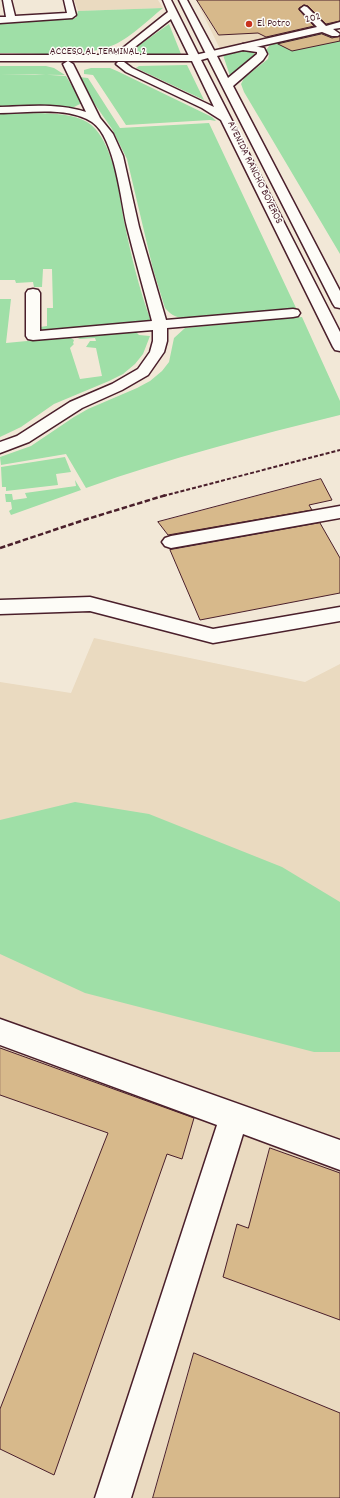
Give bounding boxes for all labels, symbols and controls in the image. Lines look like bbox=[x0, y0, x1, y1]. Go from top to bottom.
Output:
street label: 202 bbox=[304, 11, 322, 27]
place label: El Potro bbox=[257, 17, 290, 31]
marker: El Potro bbox=[244, 19, 254, 29]
street label: ACCESO AL TERMINAL 2 bbox=[50, 45, 146, 59]
street label: AVENIDA RANCHO BOYEROS bbox=[223, 119, 285, 227]

